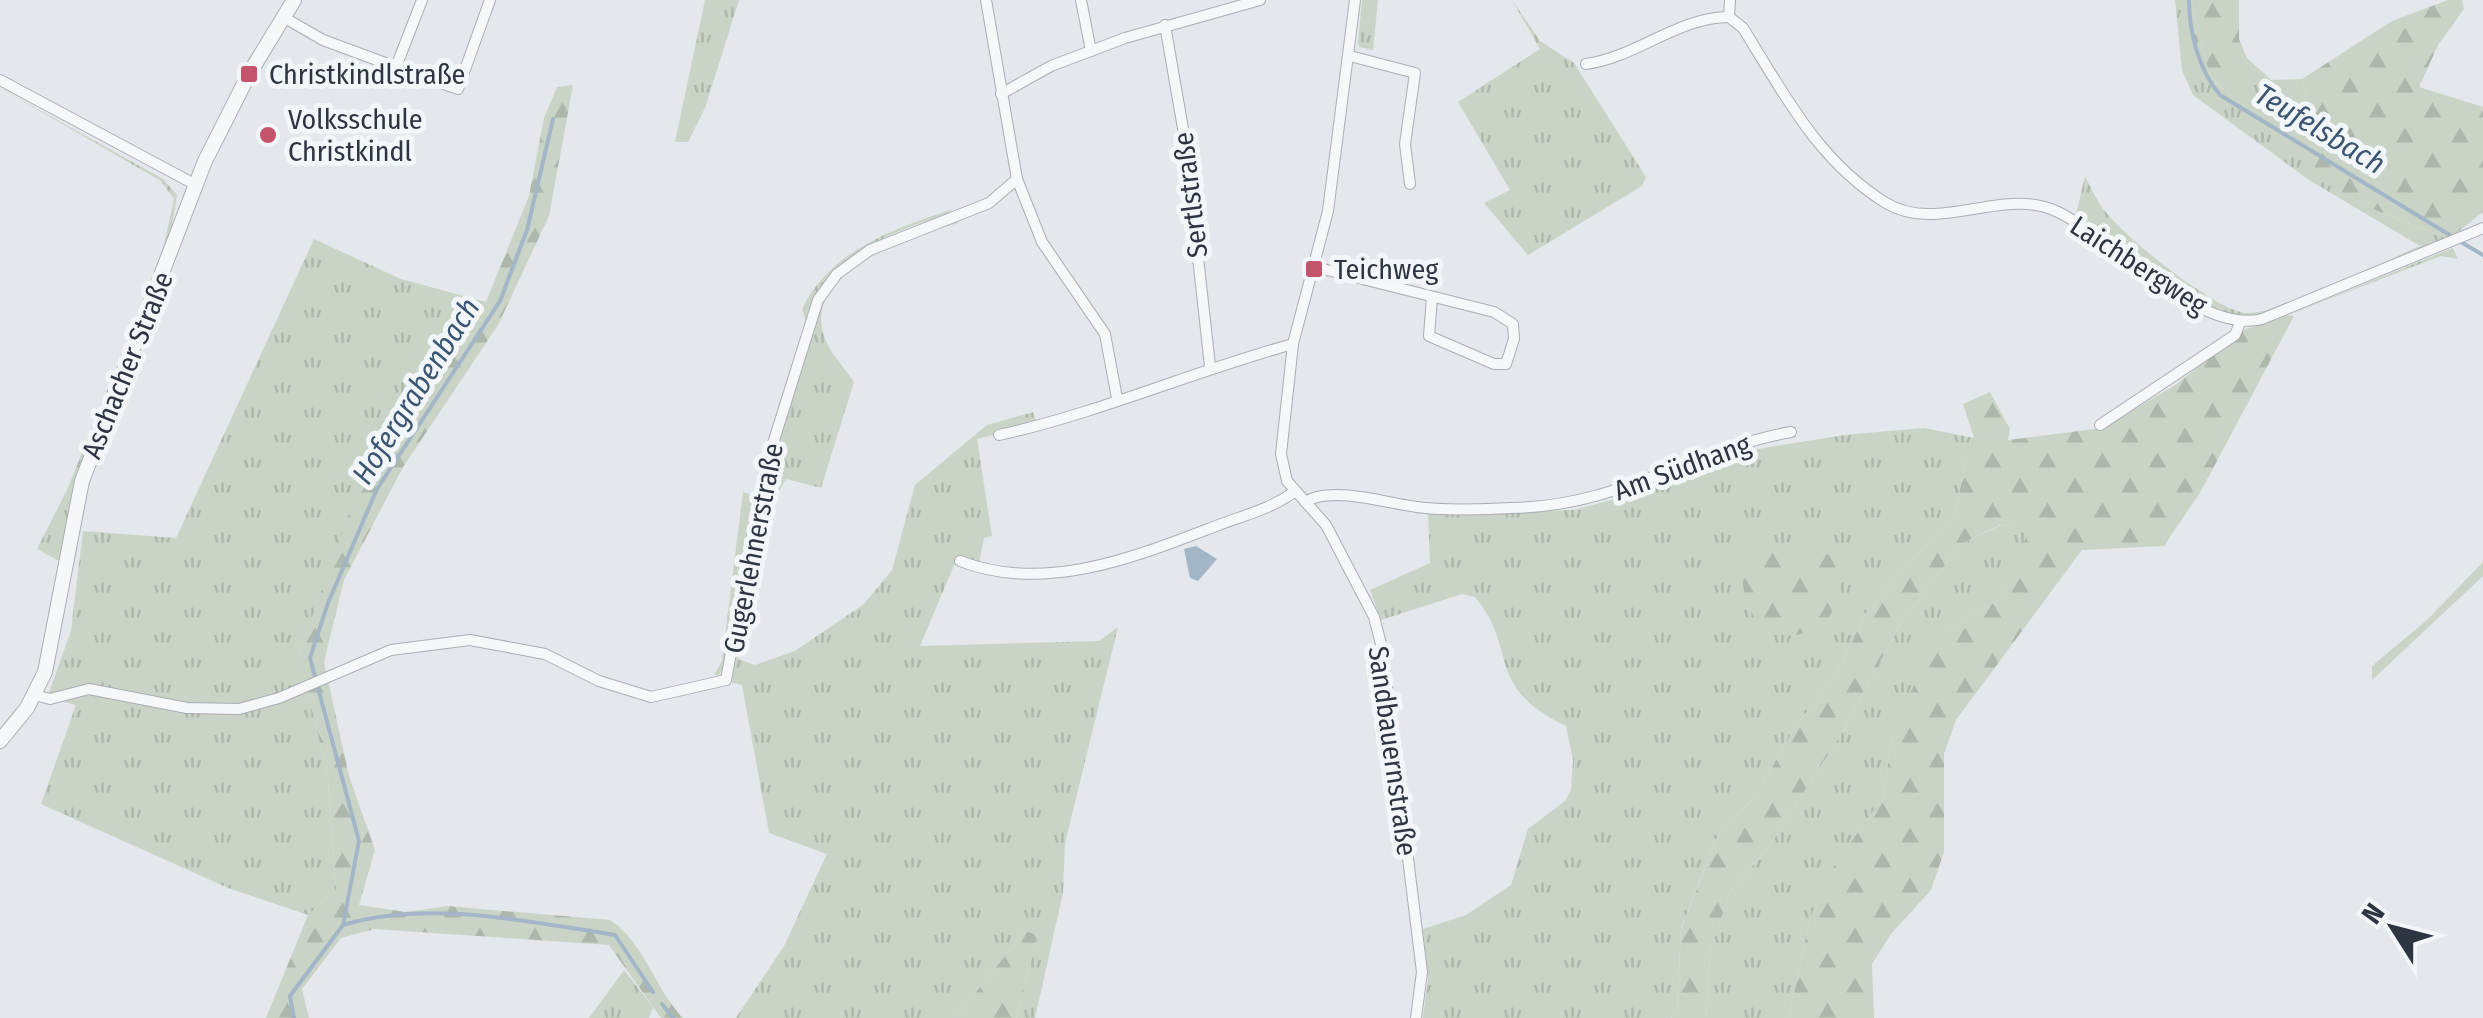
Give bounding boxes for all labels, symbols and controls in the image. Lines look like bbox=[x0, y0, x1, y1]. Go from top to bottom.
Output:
place label: Christkindlstraße bbox=[269, 58, 465, 91]
marker: Christkindlstraße bbox=[238, 63, 260, 85]
water label: Teufelsbach bbox=[2248, 76, 2392, 182]
place label: Volksschule Christkindl bbox=[288, 103, 423, 168]
marker: Volksschule Christkindl bbox=[257, 124, 279, 146]
street label: Sertlstraße bbox=[1166, 130, 1215, 260]
street label: Laichbergweg bbox=[2064, 209, 2214, 322]
place label: Teichweg bbox=[1334, 253, 1439, 286]
marker: Teichweg bbox=[1303, 258, 1325, 280]
street label: Aschacher Straße bbox=[75, 267, 180, 463]
water label: Hofergrabenbach bbox=[344, 291, 488, 491]
street label: Am Südhang bbox=[1609, 427, 1756, 507]
street label: Gugerlehnerstraße bbox=[717, 440, 790, 656]
street label: Sandbauernstraße bbox=[1361, 644, 1424, 858]
north arrow bbox=[2343, 878, 2443, 978]
text: N bbox=[2355, 897, 2391, 930]

